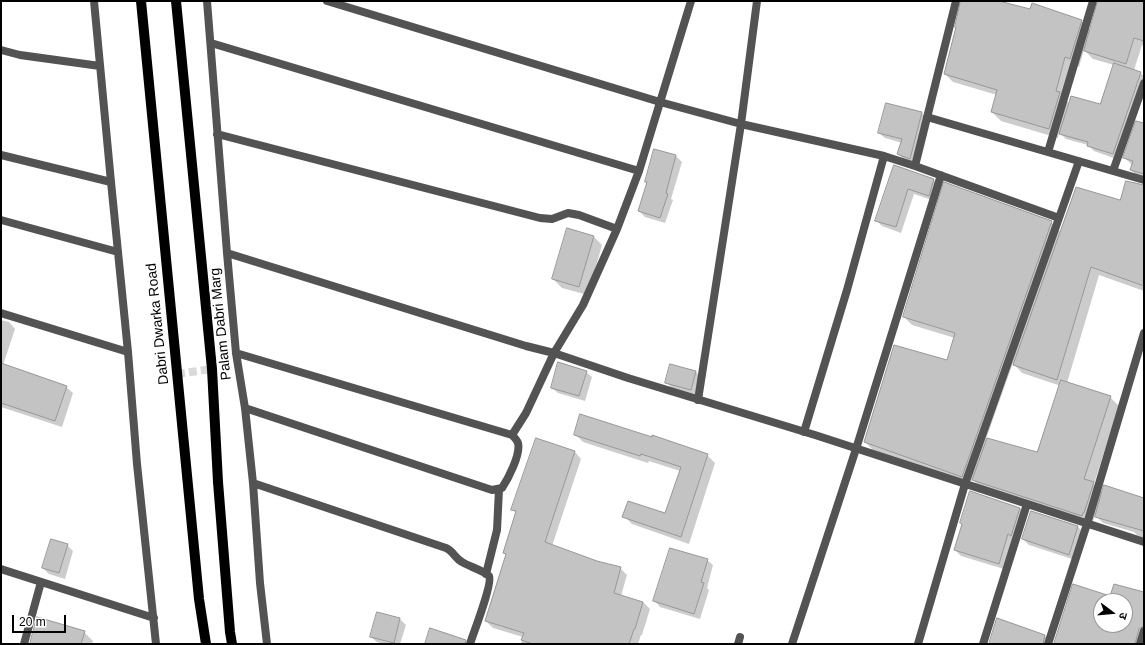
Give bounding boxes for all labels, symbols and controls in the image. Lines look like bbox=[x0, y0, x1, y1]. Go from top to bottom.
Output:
street label: Dabri Dwarka Road bbox=[143, 262, 173, 386]
street label: Palam Dabri Marg bbox=[207, 267, 235, 381]
north arrow bbox=[1093, 593, 1133, 633]
scale bar bbox=[14, 607, 68, 633]
text: उ bbox=[1117, 611, 1130, 621]
text: 20 m bbox=[19, 615, 46, 629]

